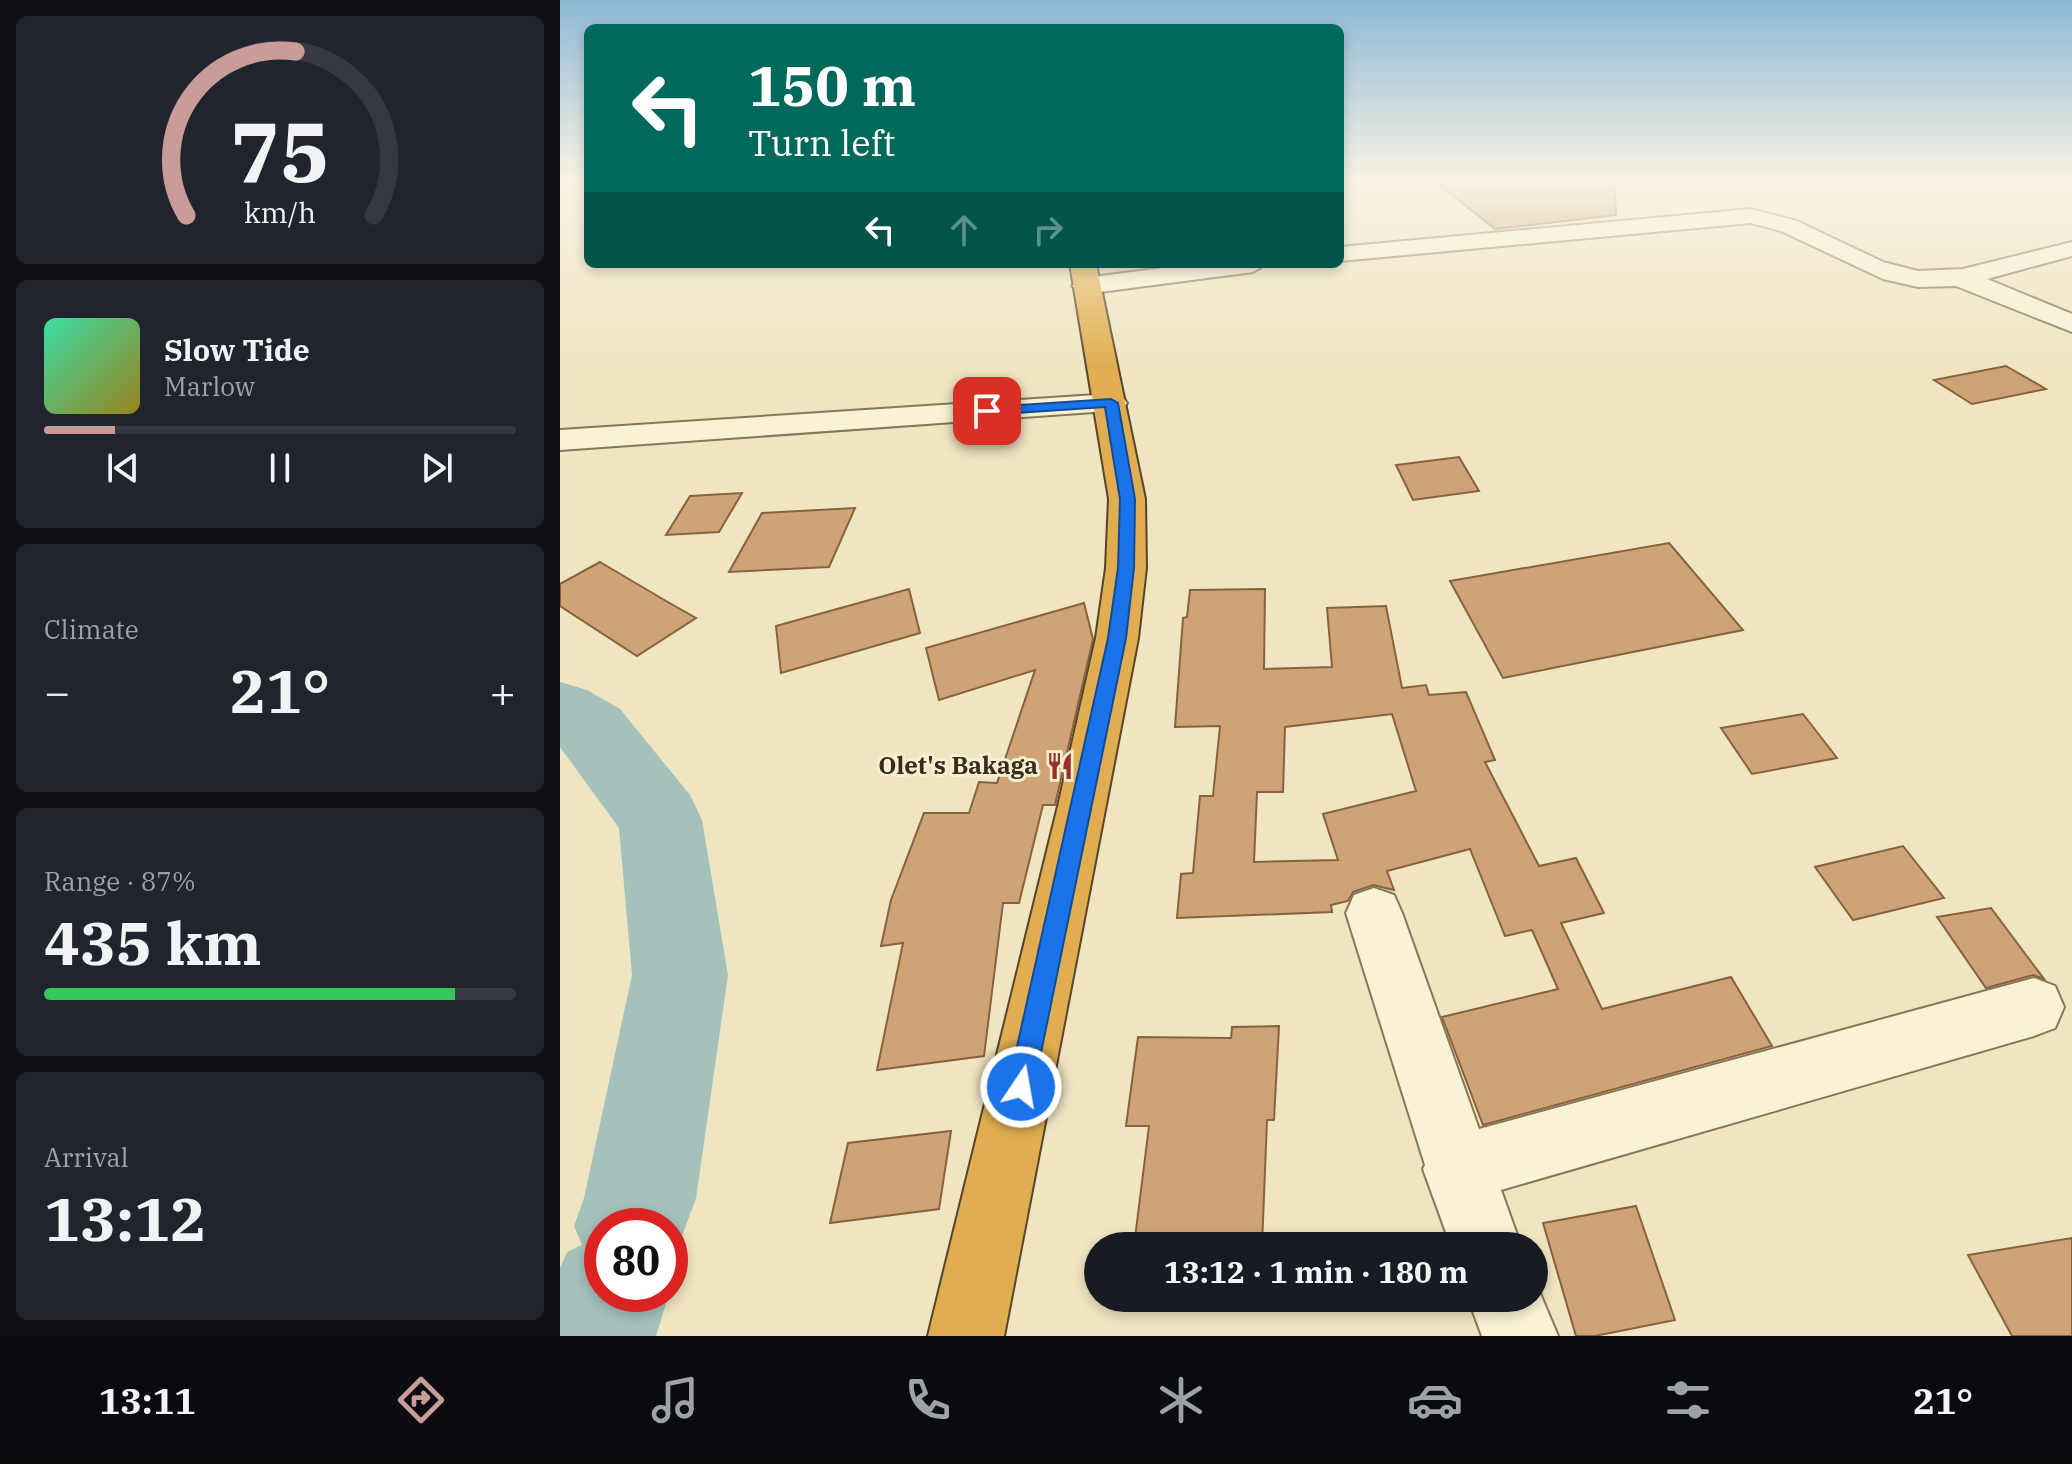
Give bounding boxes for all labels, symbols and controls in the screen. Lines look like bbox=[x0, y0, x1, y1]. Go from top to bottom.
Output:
text: 150 m bbox=[748, 49, 916, 121]
icon: left bbox=[616, 56, 720, 160]
text: 75 bbox=[230, 97, 330, 205]
text: Turn left bbox=[748, 119, 895, 166]
text: km/h bbox=[244, 194, 316, 231]
icon: left bbox=[858, 208, 902, 252]
icon: ahead bbox=[942, 208, 986, 252]
icon: right bbox=[1026, 208, 1070, 252]
text: Slow Tide bbox=[164, 330, 310, 369]
text: Marlow bbox=[164, 369, 255, 403]
pin bbox=[953, 377, 1021, 445]
icon: arrive bbox=[965, 389, 1009, 433]
icon: previous bbox=[101, 446, 145, 490]
icon: pause bbox=[258, 446, 302, 490]
icon: next bbox=[415, 446, 459, 490]
text: Climate bbox=[44, 612, 139, 646]
text: 21° bbox=[230, 651, 330, 730]
text: − bbox=[44, 663, 70, 720]
text: + bbox=[490, 663, 516, 720]
place label: Olet's Bakaga bbox=[878, 749, 1038, 781]
restaurant icon: Olet's Bakaga bbox=[1045, 751, 1075, 781]
text: Range · 87% bbox=[44, 864, 196, 898]
text: 435 km bbox=[44, 903, 262, 982]
position arrow bbox=[979, 1045, 1063, 1129]
text: Arrival bbox=[44, 1140, 129, 1174]
text: 13:12 bbox=[44, 1179, 206, 1258]
speed limit sign: 80 bbox=[584, 1208, 688, 1312]
text: 13:12 · 1 min · 180 m bbox=[1164, 1252, 1468, 1291]
icon: directions bbox=[393, 1372, 449, 1428]
icon: music bbox=[647, 1372, 703, 1428]
icon: phone bbox=[900, 1372, 956, 1428]
icon: climate bbox=[1153, 1372, 1209, 1428]
icon: car bbox=[1407, 1372, 1463, 1428]
icon: filters bbox=[1660, 1372, 1716, 1428]
text: 13:11 bbox=[99, 1377, 196, 1424]
text: 21° bbox=[1913, 1377, 1973, 1424]

